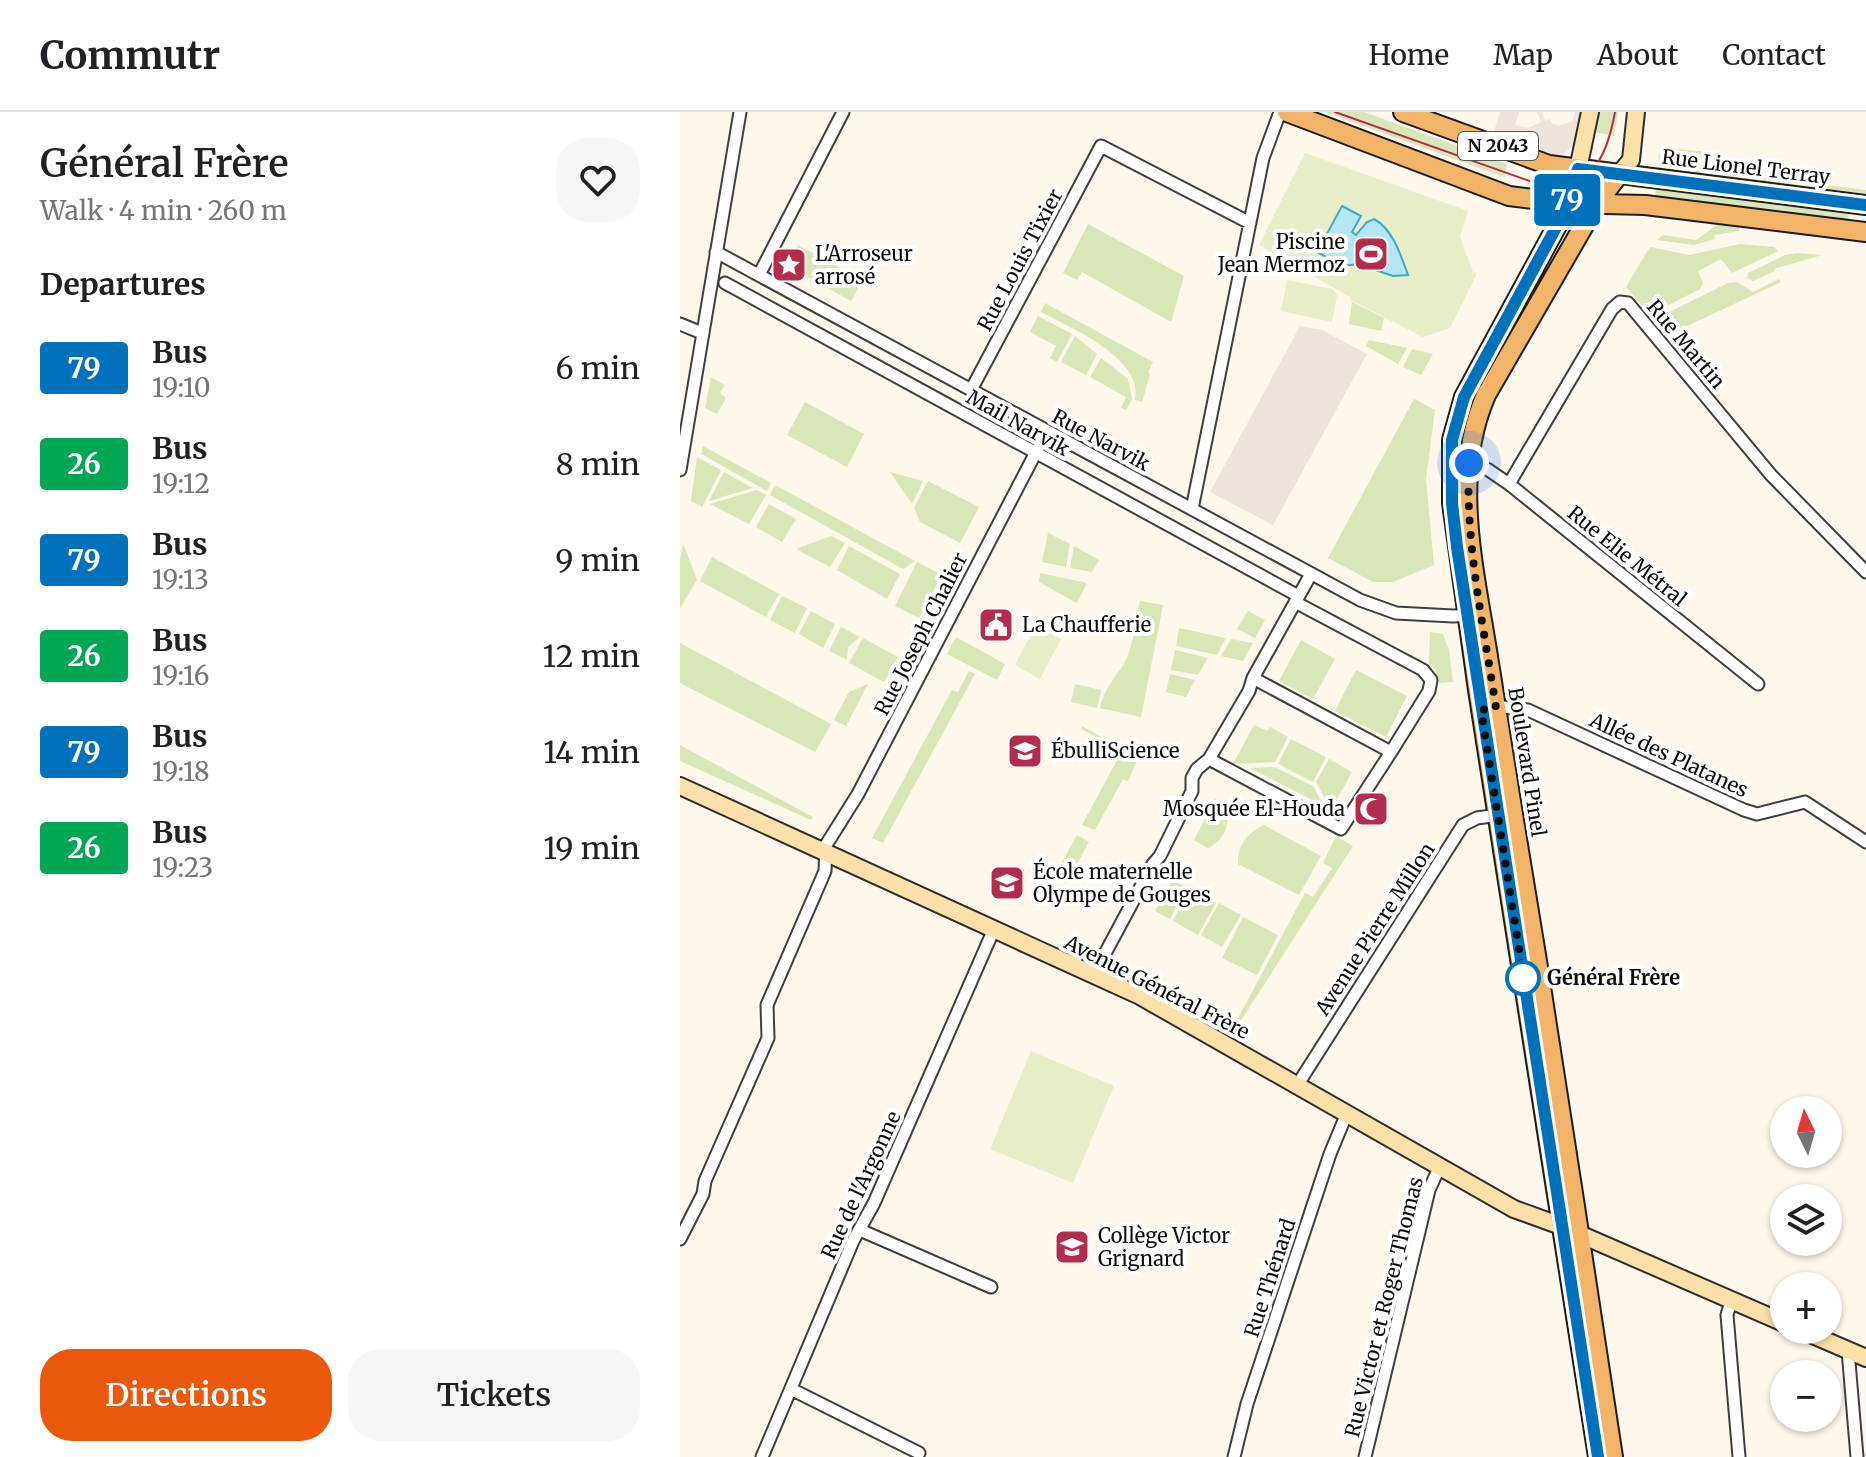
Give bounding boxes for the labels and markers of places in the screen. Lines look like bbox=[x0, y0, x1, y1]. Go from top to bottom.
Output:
place label: Piscine Jean Mermoz bbox=[1217, 229, 1345, 277]
sports icon: Piscine Jean Mermoz bbox=[1352, 235, 1390, 273]
place label: L'Arroseur arrosé bbox=[815, 241, 913, 289]
place icon: L'Arroseur arrosé bbox=[770, 246, 808, 284]
public building icon: La Chaufferie bbox=[977, 606, 1015, 644]
place label: La Chaufferie bbox=[1022, 612, 1151, 637]
school or university icon: ÉbulliScience bbox=[1006, 732, 1044, 770]
place label: ÉbulliScience bbox=[1051, 736, 1180, 763]
mosque icon: Mosquée El-Houda bbox=[1352, 790, 1390, 828]
place label: Mosquée El-Houda bbox=[1163, 796, 1345, 821]
place label: École maternelle Olympe de Gouges bbox=[1033, 857, 1211, 907]
school or university icon: École maternelle Olympe de Gouges bbox=[988, 864, 1026, 902]
marker: Général Frère bbox=[1506, 961, 1540, 995]
place label: Général Frère bbox=[1547, 965, 1680, 990]
place label: Collège Victor Grignard bbox=[1098, 1223, 1230, 1271]
school or university icon: Collège Victor Grignard bbox=[1053, 1228, 1091, 1266]

